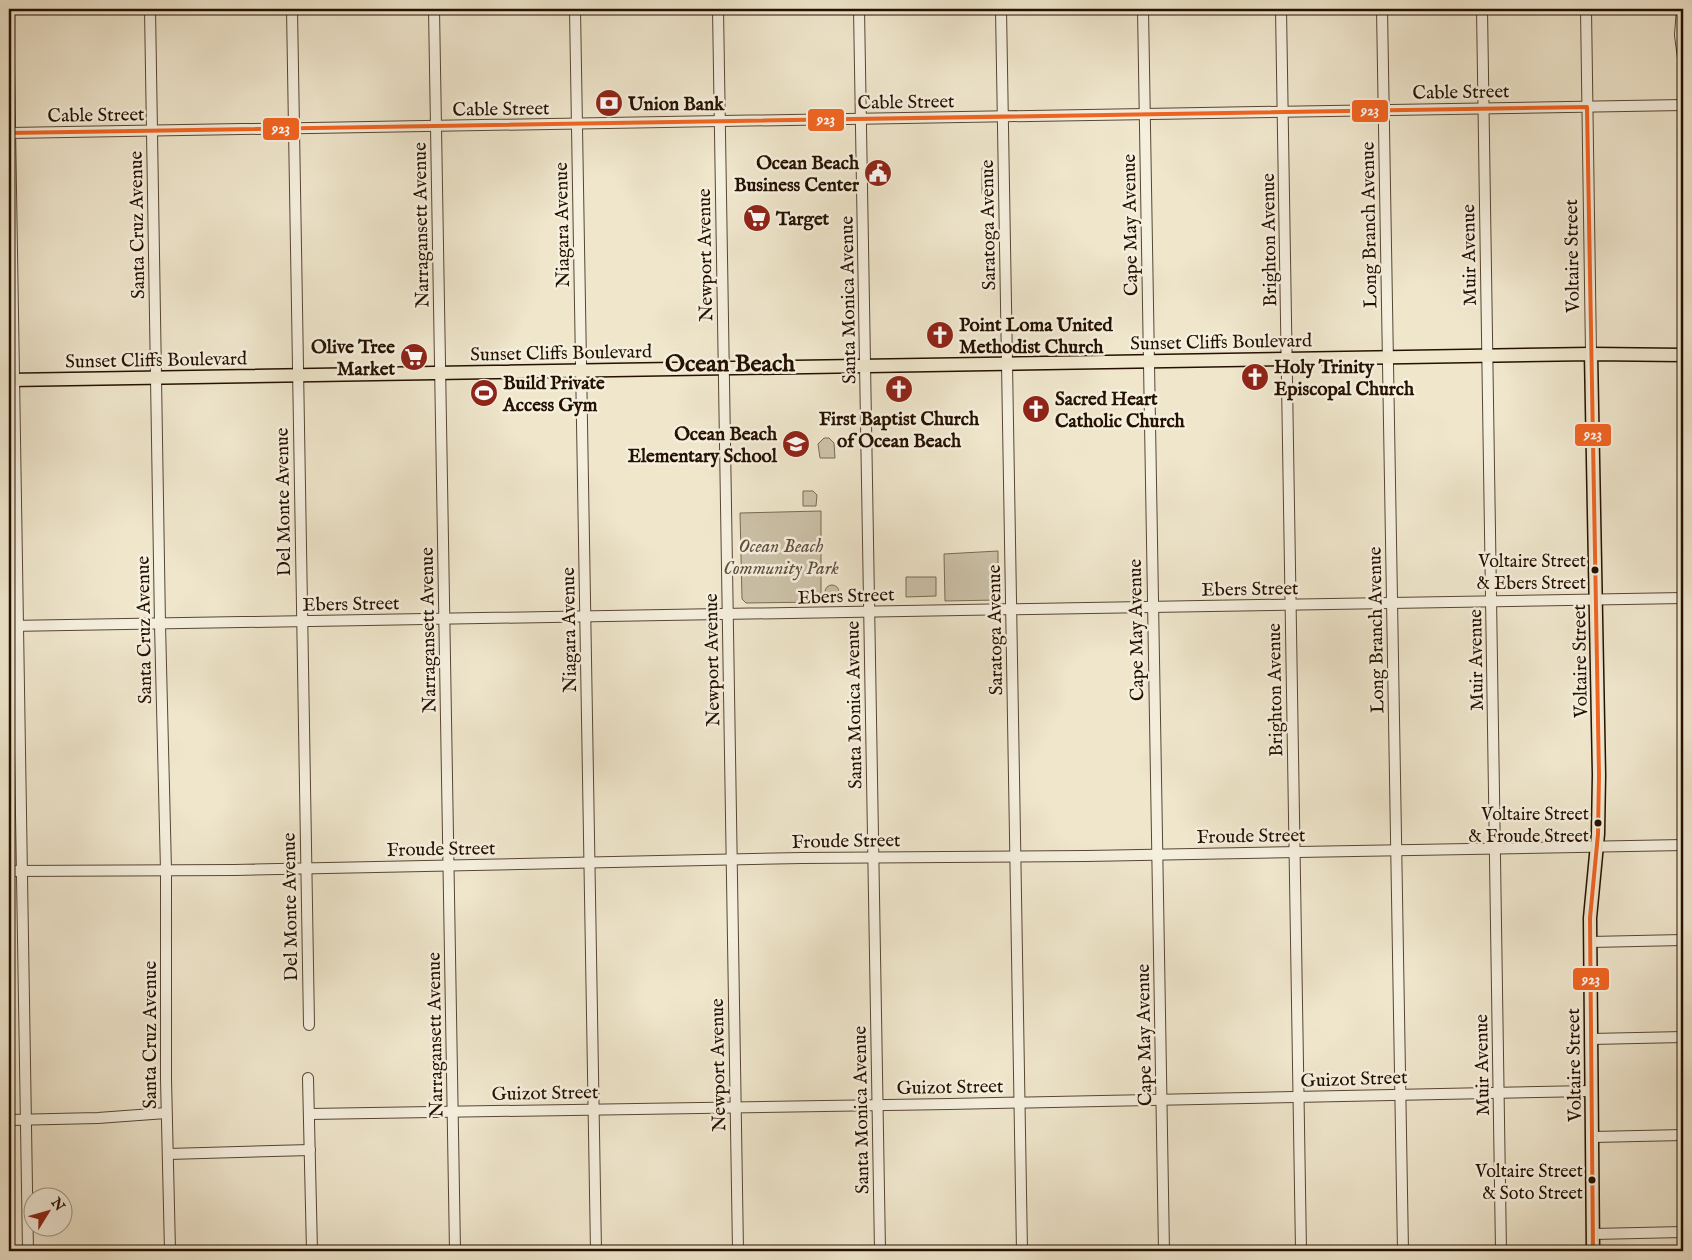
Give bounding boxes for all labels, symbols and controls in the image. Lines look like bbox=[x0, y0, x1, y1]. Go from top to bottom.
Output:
street label: Cable Street bbox=[1412, 80, 1510, 106]
bank icon: Union Bank bbox=[594, 88, 624, 118]
street label: Cable Street bbox=[857, 90, 955, 116]
place label: Union Bank bbox=[627, 93, 725, 117]
street label: Cable Street bbox=[452, 97, 550, 123]
line badge: 923 bbox=[1351, 99, 1389, 123]
text: 923 bbox=[1360, 102, 1379, 120]
street label: Cable Street bbox=[47, 103, 145, 129]
line badge: 923 bbox=[807, 108, 845, 132]
text: 923 bbox=[816, 111, 835, 129]
line badge: 923 bbox=[262, 117, 300, 141]
text: 923 bbox=[271, 120, 290, 138]
street label: Long Branch Avenue bbox=[1357, 141, 1383, 309]
street label: Narragansett Avenue bbox=[409, 142, 435, 308]
street label: Santa Cruz Avenue bbox=[125, 150, 151, 299]
place label: Ocean Beach Business Center bbox=[734, 152, 860, 198]
street label: Cape May Avenue bbox=[1118, 153, 1144, 296]
public building icon: Ocean Beach Business Center bbox=[863, 158, 893, 188]
street label: Saratoga Avenue bbox=[976, 159, 1002, 290]
street label: Niagara Avenue bbox=[550, 162, 576, 288]
street label: Brighton Avenue bbox=[1257, 173, 1283, 307]
street label: Newport Avenue bbox=[693, 188, 719, 322]
street label: Voltaire Street bbox=[1560, 198, 1586, 314]
supermarket icon: Target bbox=[742, 203, 772, 233]
street label: Muir Avenue bbox=[1457, 204, 1483, 306]
place label: Target bbox=[775, 208, 830, 232]
street label: Santa Monica Avenue bbox=[836, 215, 862, 384]
place label: Point Loma United Methodist Church bbox=[959, 314, 1114, 360]
church icon: Point Loma United Methodist Church bbox=[925, 320, 955, 350]
street label: Sunset Cliffs Boulevard bbox=[1130, 329, 1313, 357]
place label: Olive Tree Market bbox=[311, 336, 395, 382]
street label: Sunset Cliffs Boulevard bbox=[470, 340, 653, 368]
supermarket icon: Olive Tree Market bbox=[399, 342, 429, 372]
street label: Sunset Cliffs Boulevard bbox=[65, 347, 248, 375]
district label: Ocean Beach bbox=[665, 349, 795, 380]
place label: Holy Trinity Episcopal Church bbox=[1274, 356, 1415, 402]
church icon: Holy Trinity Episcopal Church bbox=[1240, 362, 1270, 392]
place label: Build Private Access Gym bbox=[502, 372, 605, 418]
church icon: First Baptist Church of Ocean Beach bbox=[884, 374, 914, 404]
sports icon: Build Private Access Gym bbox=[469, 378, 499, 408]
place label: Sacred Heart Catholic Church bbox=[1055, 388, 1186, 434]
church icon: Sacred Heart Catholic Church bbox=[1021, 394, 1051, 424]
place label: First Baptist Church of Ocean Beach bbox=[819, 408, 980, 454]
place label: Ocean Beach Elementary School bbox=[628, 423, 778, 469]
line badge: 923 bbox=[1574, 423, 1612, 447]
text: 923 bbox=[1583, 426, 1602, 444]
street label: Del Monte Avenue bbox=[271, 427, 297, 577]
school or university icon: Ocean Beach Elementary School bbox=[781, 429, 811, 459]
park label: Ocean Beach Community Park bbox=[723, 535, 839, 581]
street label: Long Branch Avenue bbox=[1364, 546, 1390, 714]
street label: Narragansett Avenue bbox=[416, 547, 442, 713]
place label: Voltaire Street & Ebers Street bbox=[1477, 551, 1586, 596]
street label: Santa Cruz Avenue bbox=[132, 555, 158, 704]
street label: Cape May Avenue bbox=[1124, 558, 1150, 701]
street label: Saratoga Avenue bbox=[983, 564, 1009, 695]
marker: Voltaire Street & Ebers Street bbox=[1590, 565, 1600, 575]
street label: Niagara Avenue bbox=[557, 567, 583, 693]
street label: Ebers Street bbox=[1201, 577, 1299, 603]
street label: Ebers Street bbox=[797, 583, 895, 611]
street label: Ebers Street bbox=[302, 592, 400, 618]
street label: Newport Avenue bbox=[700, 593, 726, 727]
street label: Voltaire Street bbox=[1568, 603, 1594, 719]
street label: Muir Avenue bbox=[1464, 609, 1490, 711]
street label: Santa Monica Avenue bbox=[842, 620, 868, 789]
street label: Brighton Avenue bbox=[1263, 623, 1289, 757]
place label: Voltaire Street & Froude Street bbox=[1468, 804, 1589, 849]
marker: Voltaire Street & Froude Street bbox=[1593, 818, 1603, 828]
street label: Froude Street bbox=[1196, 824, 1306, 850]
street label: Froude Street bbox=[791, 829, 901, 855]
street label: Del Monte Avenue bbox=[278, 832, 304, 982]
street label: Froude Street bbox=[386, 837, 496, 863]
street label: Narragansett Avenue bbox=[423, 952, 449, 1118]
street label: Santa Cruz Avenue bbox=[139, 961, 163, 1109]
street label: Cape May Avenue bbox=[1132, 963, 1158, 1106]
line badge: 923 bbox=[1572, 967, 1610, 991]
text: 923 bbox=[1581, 971, 1600, 989]
street label: Newport Avenue bbox=[706, 998, 732, 1132]
street label: Voltaire Street bbox=[1562, 1007, 1588, 1123]
street label: Muir Avenue bbox=[1470, 1014, 1496, 1116]
street label: Santa Monica Avenue bbox=[849, 1025, 875, 1194]
street label: Guizot Street bbox=[1300, 1066, 1408, 1094]
street label: Guizot Street bbox=[896, 1075, 1004, 1101]
street label: Guizot Street bbox=[491, 1081, 599, 1107]
place label: Voltaire Street & Soto Street bbox=[1474, 1161, 1583, 1206]
marker: Voltaire Street & Soto Street bbox=[1587, 1175, 1597, 1185]
north arrow bbox=[22, 1188, 72, 1238]
text: N bbox=[46, 1194, 68, 1215]

